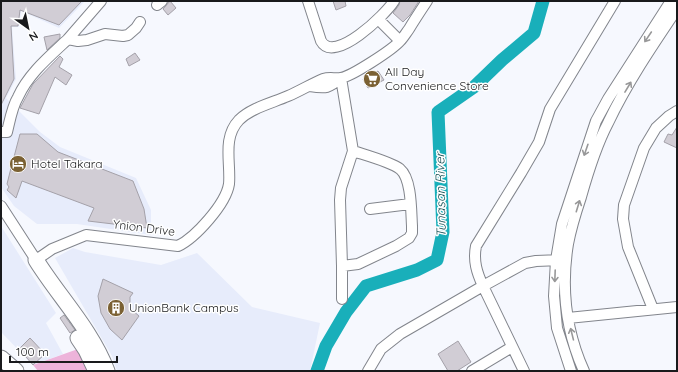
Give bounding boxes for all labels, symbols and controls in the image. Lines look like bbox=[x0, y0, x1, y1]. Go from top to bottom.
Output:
north arrow bbox=[8, 8, 48, 48]
text: N bbox=[26, 28, 41, 44]
one-way arrow bbox=[644, 31, 652, 42]
place label: All Day Convenience Store bbox=[385, 64, 489, 93]
supermarket icon: All Day Convenience Store bbox=[362, 69, 382, 89]
one-way arrow bbox=[624, 82, 632, 93]
one-way arrow bbox=[581, 144, 589, 156]
water label: Tunasan River bbox=[431, 150, 449, 238]
hotel icon: Hotel Takara bbox=[8, 154, 28, 174]
place label: Hotel Takara bbox=[31, 156, 102, 171]
one-way arrow bbox=[575, 200, 582, 213]
street label: Ynion Drive bbox=[112, 216, 176, 239]
one-way arrow bbox=[551, 269, 559, 282]
building icon: UnionBank Campus bbox=[106, 298, 126, 318]
place label: UnionBank Campus bbox=[129, 300, 239, 315]
one-way arrow bbox=[568, 328, 575, 341]
scale bar bbox=[10, 338, 117, 364]
text: 100 m bbox=[16, 344, 49, 359]

